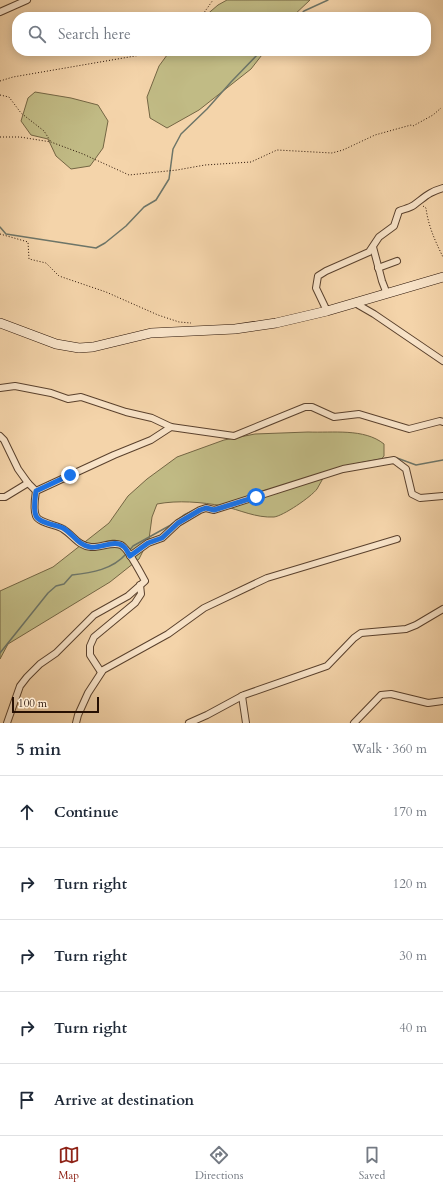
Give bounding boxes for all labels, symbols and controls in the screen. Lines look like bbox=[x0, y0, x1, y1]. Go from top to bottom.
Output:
search box bbox=[12, 12, 431, 56]
icon: search bbox=[26, 23, 48, 45]
text: Search here bbox=[58, 24, 131, 44]
route end bbox=[61, 466, 79, 484]
route start bbox=[247, 488, 265, 506]
scale bar bbox=[12, 695, 99, 714]
text: 100 m bbox=[18, 696, 47, 711]
text: 5 min bbox=[16, 738, 61, 761]
text: Walk · 360 m bbox=[352, 740, 427, 758]
icon: ahead bbox=[16, 801, 38, 823]
text: Continue bbox=[54, 802, 119, 822]
text: 170 m bbox=[393, 803, 427, 821]
icon: right bbox=[16, 873, 38, 895]
text: Turn right bbox=[54, 874, 127, 894]
text: 120 m bbox=[393, 875, 427, 893]
icon: right bbox=[16, 945, 38, 967]
text: Turn right bbox=[54, 946, 127, 966]
text: 30 m bbox=[399, 947, 427, 965]
icon: right bbox=[16, 1017, 38, 1039]
text: Turn right bbox=[54, 1018, 127, 1038]
text: 40 m bbox=[399, 1019, 427, 1037]
icon: arrive bbox=[16, 1089, 38, 1111]
text: Arrive at destination bbox=[54, 1090, 194, 1110]
tab: Map bbox=[58, 1144, 80, 1183]
tab: Directions bbox=[195, 1144, 243, 1183]
tab: Saved bbox=[359, 1144, 385, 1183]

